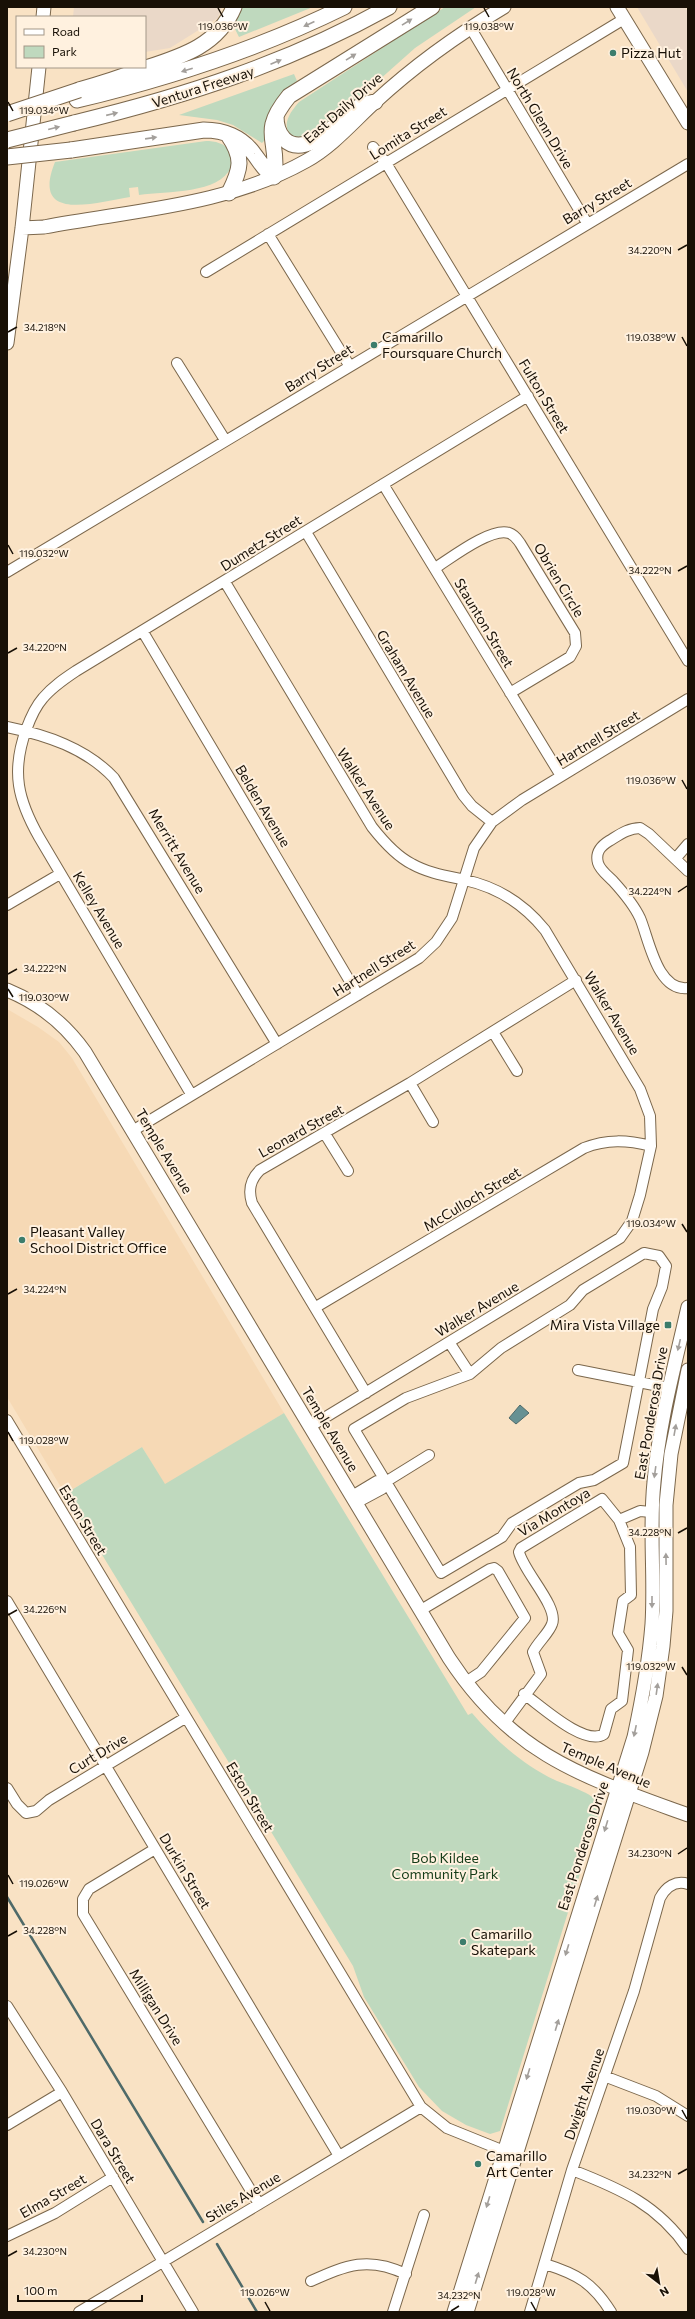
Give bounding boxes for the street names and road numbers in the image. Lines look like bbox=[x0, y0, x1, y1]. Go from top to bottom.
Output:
street label: Ventura Freeway bbox=[150, 62, 256, 111]
street label: North Glenn Drive bbox=[504, 64, 577, 171]
street label: East Daily Drive bbox=[300, 69, 386, 146]
street label: Lomita Street bbox=[366, 102, 450, 163]
street label: Barry Street bbox=[559, 173, 634, 228]
street label: Barry Street bbox=[282, 340, 356, 395]
street label: Fulton Street bbox=[516, 356, 573, 436]
street label: Dumetz Street bbox=[217, 511, 305, 574]
street label: Obrien Circle bbox=[531, 540, 588, 620]
street label: Staunton Street bbox=[451, 575, 518, 671]
street label: Graham Avenue bbox=[373, 627, 439, 721]
street label: Hartnell Street bbox=[553, 706, 643, 769]
street label: Walker Avenue bbox=[334, 745, 399, 833]
street label: Belden Avenue bbox=[232, 762, 295, 850]
street label: Merritt Avenue bbox=[145, 805, 210, 896]
street label: Kelley Avenue bbox=[70, 868, 129, 951]
street label: Hartnell Street bbox=[329, 935, 418, 1000]
street label: Walker Avenue bbox=[581, 968, 644, 1057]
street label: Leonard Street bbox=[255, 1100, 347, 1161]
street label: Temple Avenue bbox=[132, 1105, 196, 1196]
street label: McCulloch Street bbox=[420, 1163, 524, 1234]
street label: Walker Avenue bbox=[432, 1277, 521, 1340]
street label: East Ponderosa Drive bbox=[630, 1345, 671, 1481]
street label: Temple Avenue bbox=[298, 1383, 362, 1474]
street label: Eston Street bbox=[56, 1482, 111, 1558]
street label: Via Montoya bbox=[515, 1483, 593, 1540]
street label: Curt Drive bbox=[65, 1729, 130, 1778]
street label: Temple Avenue bbox=[559, 1738, 654, 1791]
street label: Eston Street bbox=[223, 1759, 278, 1835]
street label: East Ponderosa Drive bbox=[554, 1779, 611, 1912]
street label: Durkin Street bbox=[156, 1830, 215, 1912]
street label: Milligan Drive bbox=[126, 1965, 187, 2048]
street label: Dwight Avenue bbox=[560, 2046, 607, 2142]
street label: Dara Street bbox=[87, 2115, 140, 2186]
street label: Stiles Avenue bbox=[202, 2168, 283, 2226]
street label: Elma Street bbox=[17, 2170, 89, 2221]

